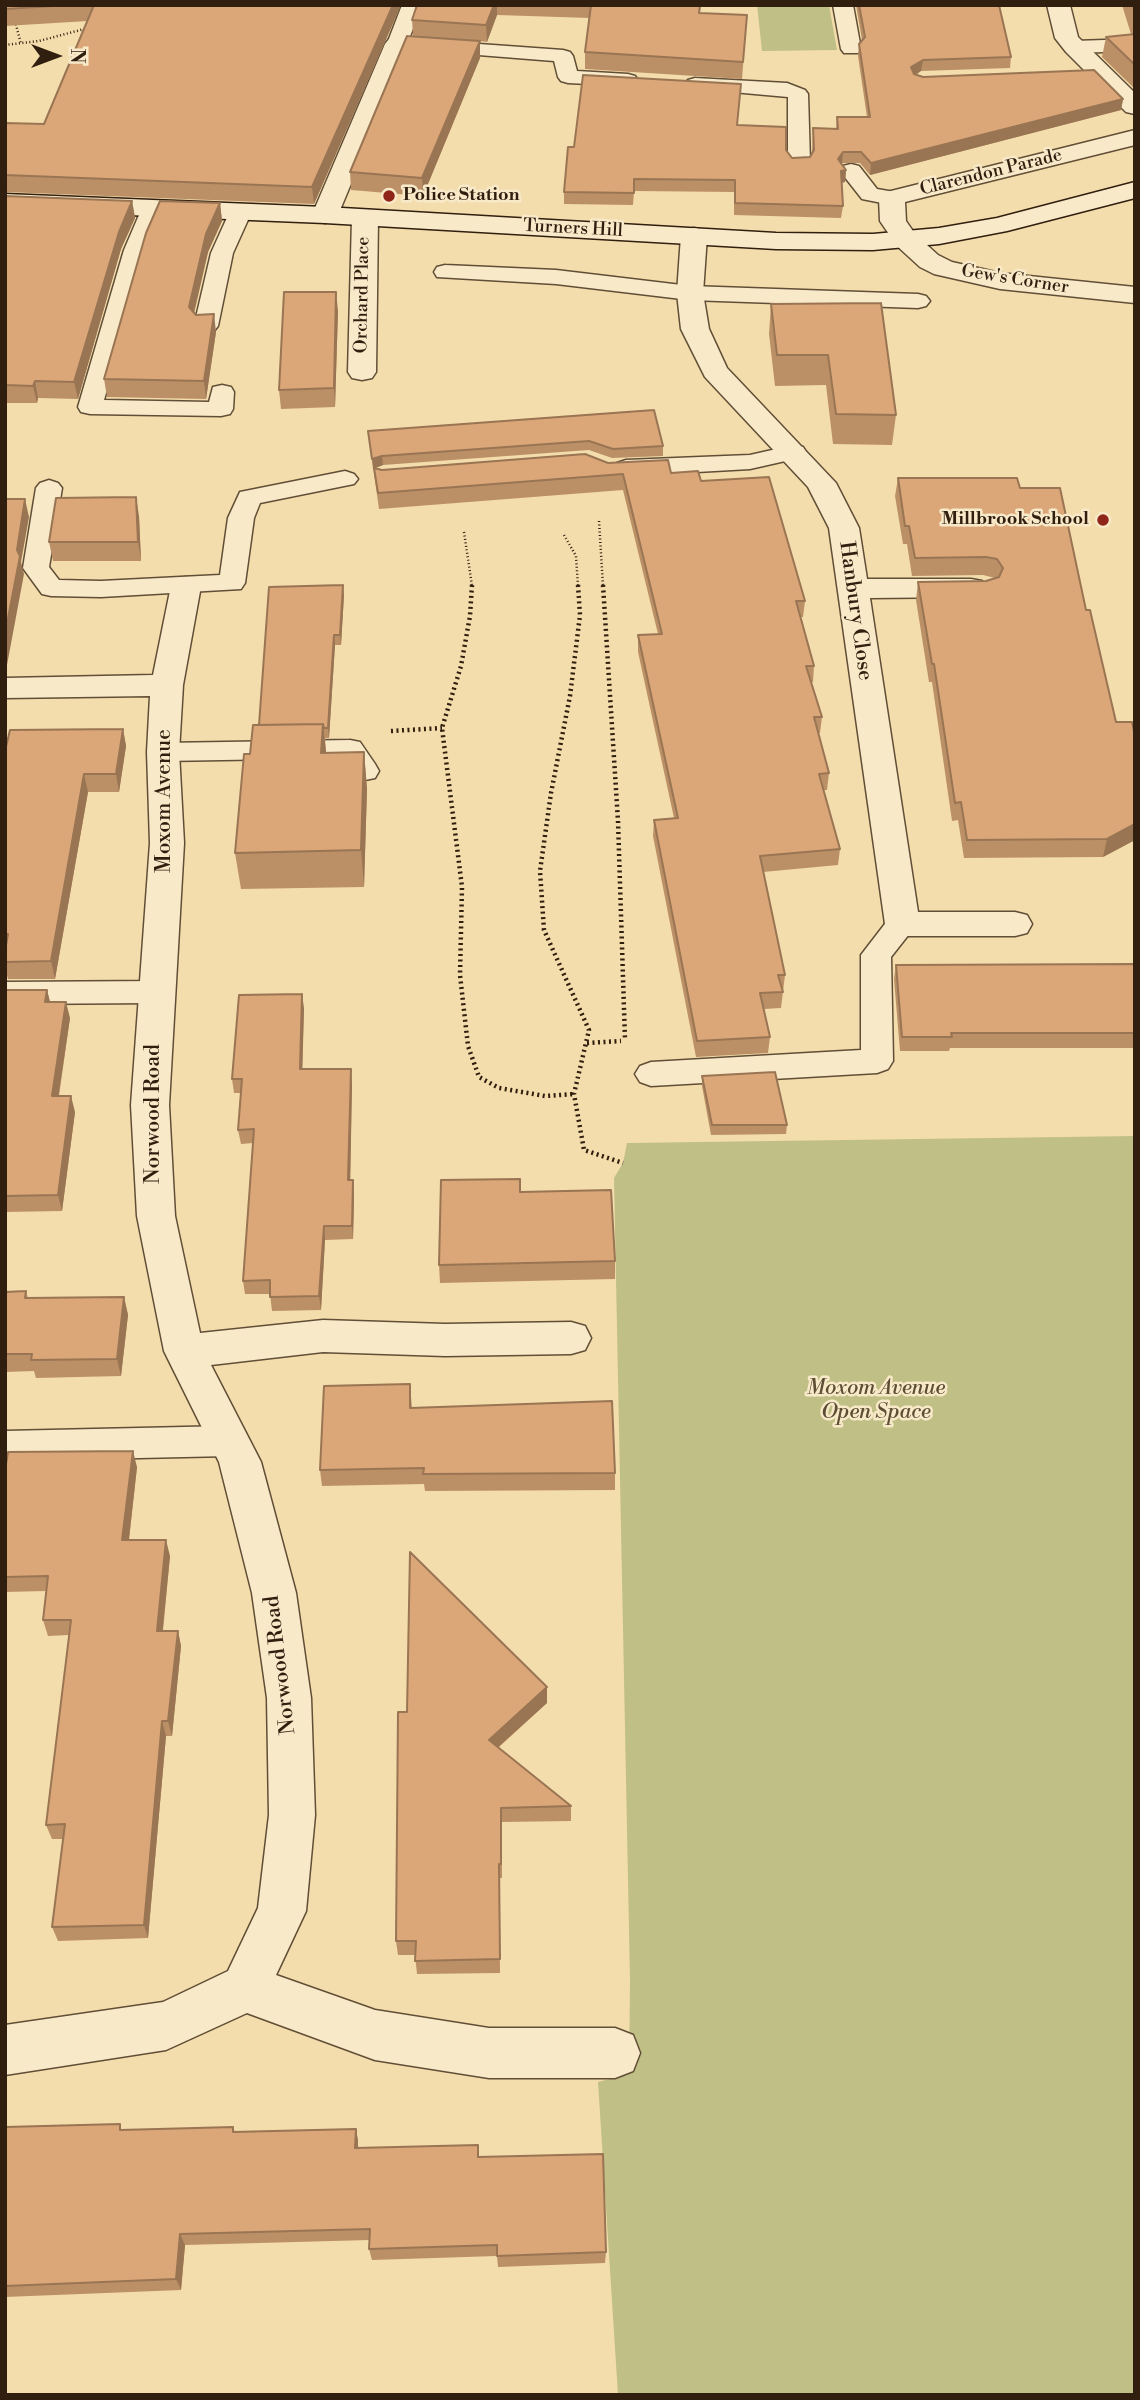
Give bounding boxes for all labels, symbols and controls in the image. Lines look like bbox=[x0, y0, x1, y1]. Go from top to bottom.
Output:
north arrow bbox=[21, 21, 91, 91]
text: N bbox=[65, 48, 89, 64]
street label: Clarendon Parade bbox=[918, 145, 1064, 201]
place label: Police Station bbox=[403, 185, 520, 207]
marker: Police Station bbox=[381, 188, 397, 204]
street label: Turners Hill bbox=[523, 216, 623, 242]
street label: Orchard Place bbox=[351, 236, 375, 354]
street label: Gew's Corner bbox=[960, 261, 1070, 299]
place label: Millbrook School bbox=[941, 509, 1089, 531]
marker: Millbrook School bbox=[1095, 512, 1111, 528]
street label: Hanbury Close bbox=[833, 540, 877, 682]
street label: Moxom Avenue bbox=[152, 729, 178, 873]
street label: Norwood Road bbox=[141, 1044, 167, 1184]
park label: Moxom Avenue Open Space bbox=[807, 1376, 945, 1426]
street label: Norwood Road bbox=[260, 1594, 302, 1736]

